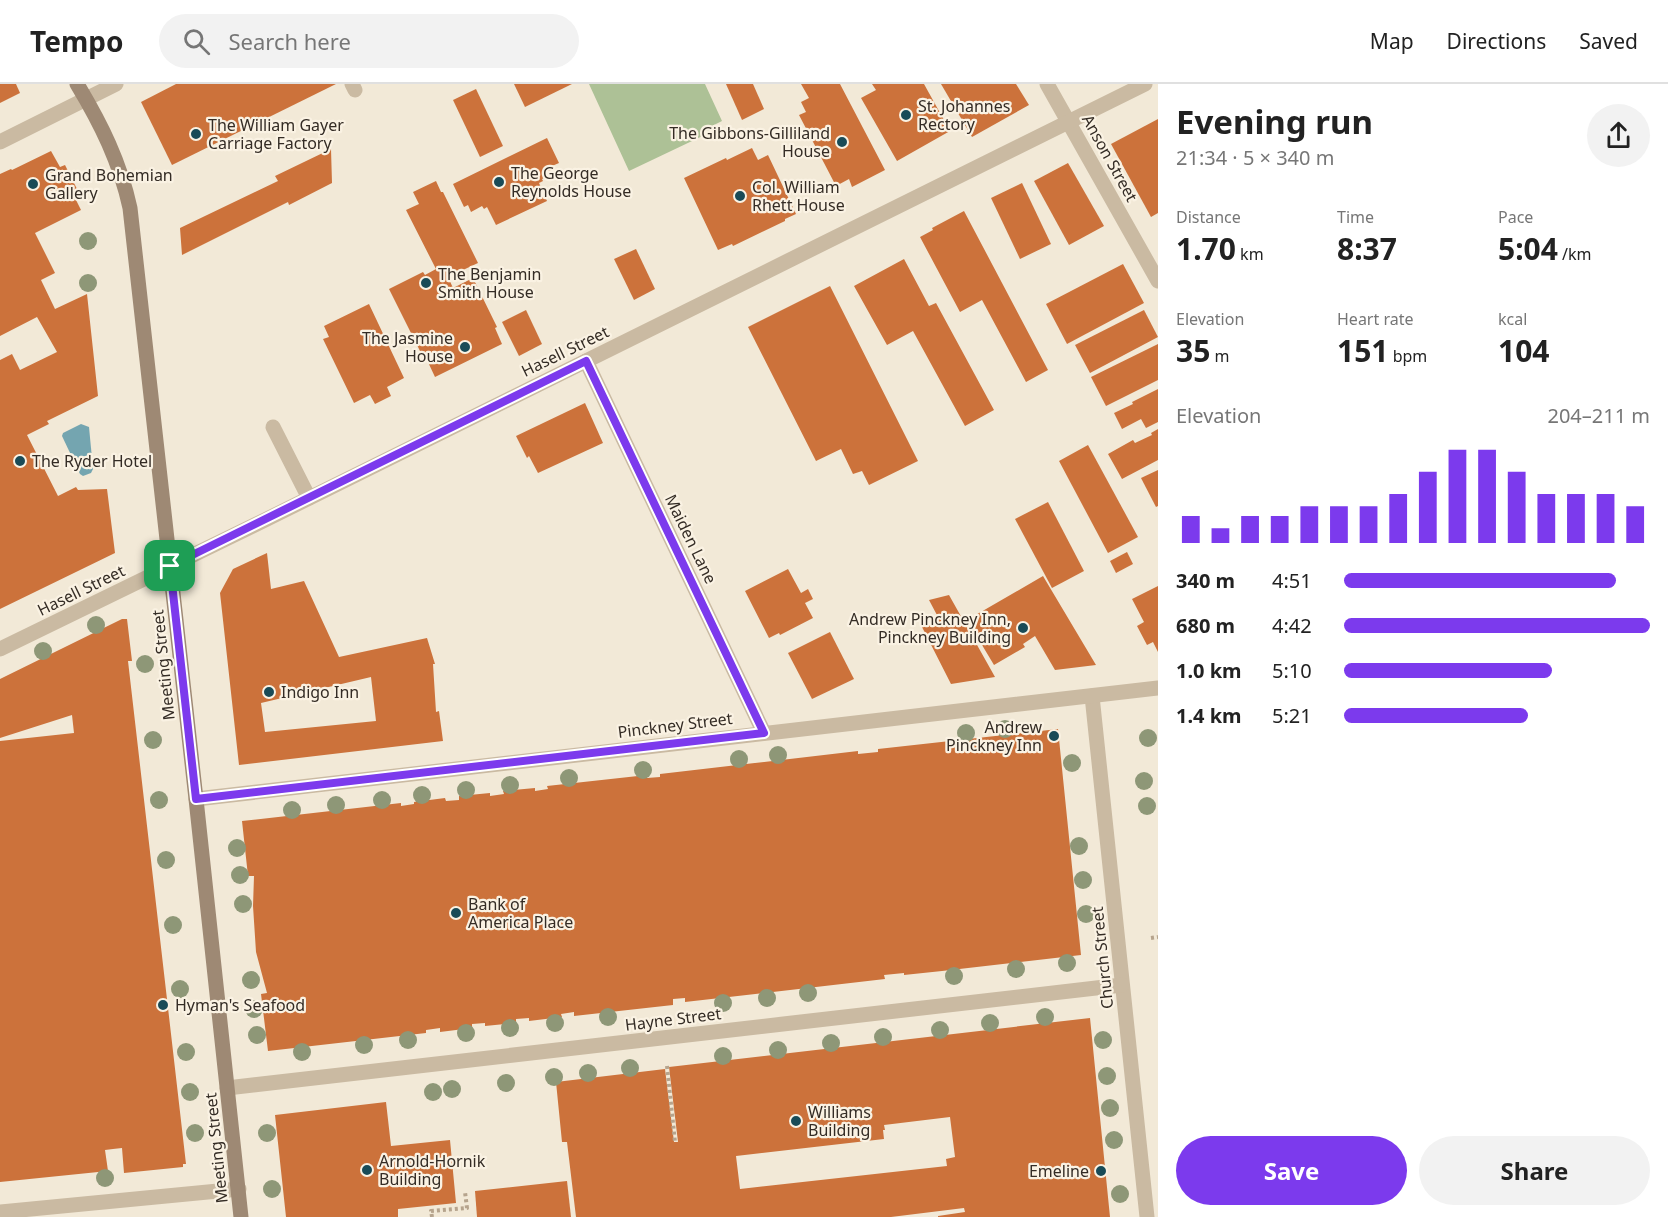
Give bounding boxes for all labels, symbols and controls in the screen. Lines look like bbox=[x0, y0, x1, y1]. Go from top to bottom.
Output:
search box bbox=[159, 14, 579, 68]
text: Tempo bbox=[30, 22, 123, 60]
icon: search bbox=[180, 25, 213, 58]
text: Search here bbox=[228, 26, 351, 56]
text: Map bbox=[1370, 27, 1414, 55]
text: Directions bbox=[1447, 27, 1546, 55]
text: Saved bbox=[1579, 27, 1638, 55]
place label: St. Johannes Rectory bbox=[918, 95, 1010, 135]
text: Evening run bbox=[1176, 99, 1373, 144]
button: share bbox=[1587, 104, 1650, 167]
marker: St. Johannes Rectory bbox=[899, 108, 913, 122]
street label: Anson Street bbox=[1077, 111, 1143, 206]
place label: The William Gayer Carriage Factory bbox=[208, 114, 344, 154]
place label: The Gibbons-Gilliland House bbox=[669, 122, 830, 162]
marker: The William Gayer Carriage Factory bbox=[189, 127, 203, 141]
marker: The Gibbons-Gilliland House bbox=[835, 135, 849, 149]
text: 21:34 · 5 × 340 m bbox=[1176, 144, 1334, 171]
place label: The George Reynolds House bbox=[511, 162, 631, 202]
place label: Grand Bohemian Gallery bbox=[45, 164, 173, 204]
marker: The George Reynolds House bbox=[492, 175, 506, 189]
place label: Col. William Rhett House bbox=[752, 176, 845, 216]
marker: Grand Bohemian Gallery bbox=[26, 177, 40, 191]
marker: Col. William Rhett House bbox=[733, 189, 747, 203]
text: Distance bbox=[1176, 206, 1241, 228]
text: Time bbox=[1337, 206, 1374, 228]
text: Pace bbox=[1498, 206, 1533, 228]
text: 1.70 bbox=[1176, 228, 1236, 269]
text: 8:37 bbox=[1337, 228, 1397, 269]
text: 5:04 bbox=[1498, 228, 1558, 269]
text: km bbox=[1236, 243, 1264, 265]
text: /km bbox=[1558, 243, 1592, 265]
place label: The Benjamin Smith House bbox=[438, 263, 541, 303]
marker: The Benjamin Smith House bbox=[419, 276, 433, 290]
text: Elevation bbox=[1176, 308, 1244, 330]
text: Heart rate bbox=[1337, 308, 1413, 330]
text: kcal bbox=[1498, 308, 1527, 330]
street label: Hasell Street bbox=[518, 320, 613, 382]
place label: The Jasmine House bbox=[362, 327, 453, 367]
text: 35 bbox=[1176, 330, 1210, 371]
text: 151 bbox=[1337, 330, 1388, 371]
text: 104 bbox=[1498, 330, 1549, 371]
marker: The Jasmine House bbox=[458, 340, 472, 354]
text: m bbox=[1210, 345, 1229, 367]
text: bpm bbox=[1388, 345, 1427, 367]
text: Elevation bbox=[1176, 402, 1261, 429]
text: 204–211 m bbox=[1547, 402, 1650, 429]
place label: The Ryder Hotel bbox=[32, 450, 152, 472]
marker: The Ryder Hotel bbox=[13, 454, 27, 468]
street label: Maiden Lane bbox=[660, 491, 722, 587]
pin bbox=[144, 540, 195, 591]
icon: arrive bbox=[153, 549, 186, 582]
street label: Hasell Street bbox=[34, 559, 129, 621]
text: 340 m bbox=[1176, 567, 1235, 594]
text: 4:51 bbox=[1272, 567, 1312, 594]
street label: Meeting Street bbox=[146, 608, 180, 721]
place label: Andrew Pinckney Inn, Pinckney Building bbox=[849, 608, 1011, 648]
text: 680 m bbox=[1176, 612, 1235, 639]
text: 4:42 bbox=[1272, 612, 1312, 639]
marker: Andrew Pinckney Inn, Pinckney Building bbox=[1016, 621, 1030, 635]
text: 1.0 km bbox=[1176, 657, 1242, 684]
text: 5:10 bbox=[1272, 657, 1312, 684]
place label: Indigo Inn bbox=[281, 681, 359, 703]
marker: Indigo Inn bbox=[262, 685, 276, 699]
text: 1.4 km bbox=[1176, 702, 1242, 729]
text: 5:21 bbox=[1272, 702, 1312, 729]
street label: Pinckney Street bbox=[616, 707, 734, 743]
place label: Andrew Pinckney Inn bbox=[946, 716, 1042, 756]
marker: Andrew Pinckney Inn bbox=[1047, 729, 1061, 743]
place label: Bank of America Place bbox=[468, 893, 573, 933]
marker: Bank of America Place bbox=[449, 906, 463, 920]
street label: Church Street bbox=[1086, 906, 1118, 1010]
place label: Hyman's Seafood bbox=[175, 994, 305, 1016]
marker: Hyman's Seafood bbox=[156, 998, 170, 1012]
street label: Hayne Street bbox=[624, 1002, 723, 1036]
street label: Meeting Street bbox=[199, 1091, 233, 1204]
place label: Williams Building bbox=[808, 1101, 871, 1141]
marker: Williams Building bbox=[789, 1114, 803, 1128]
button: Save bbox=[1176, 1136, 1407, 1205]
button: Share bbox=[1419, 1136, 1650, 1205]
place label: Arnold-Hornik Building bbox=[379, 1150, 486, 1190]
place label: Emeline bbox=[1029, 1160, 1089, 1182]
marker: Arnold-Hornik Building bbox=[360, 1163, 374, 1177]
marker: Emeline bbox=[1094, 1164, 1108, 1178]

